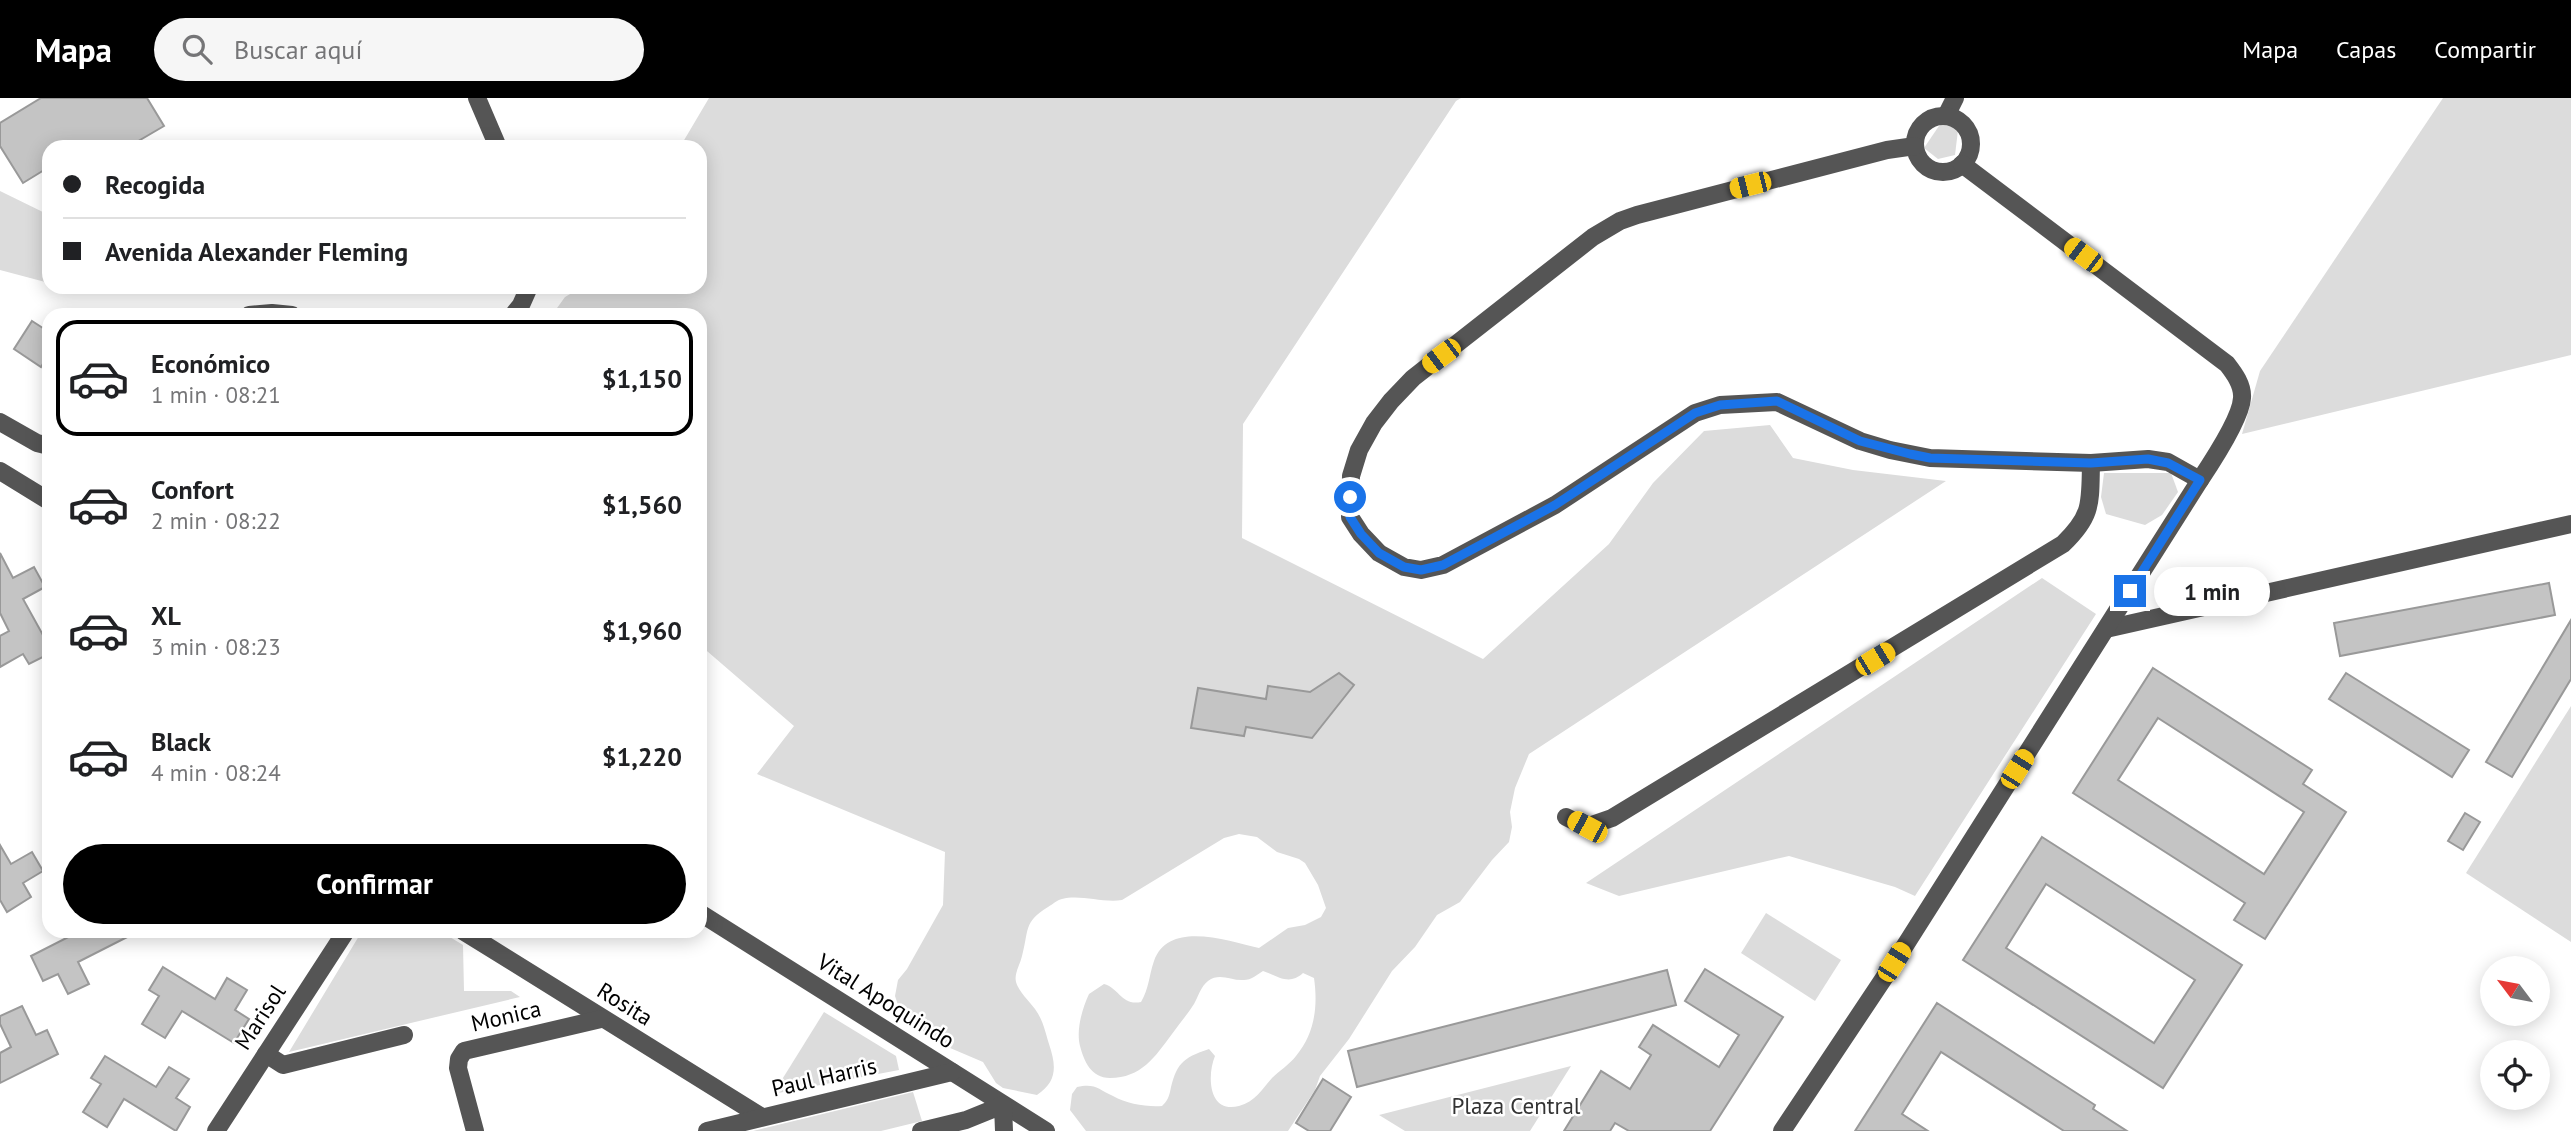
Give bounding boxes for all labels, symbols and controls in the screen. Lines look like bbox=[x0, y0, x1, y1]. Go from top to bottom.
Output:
search box bbox=[154, 18, 644, 81]
text: Mapa bbox=[35, 28, 112, 71]
icon: search bbox=[178, 30, 216, 68]
text: Buscar aquí bbox=[234, 33, 362, 66]
text: Mapa bbox=[2242, 34, 2298, 65]
text: Capas bbox=[2336, 34, 2396, 65]
text: Compartir bbox=[2434, 34, 2536, 65]
text: Recogida bbox=[105, 168, 205, 201]
car bbox=[1728, 170, 1773, 200]
car bbox=[2060, 234, 2107, 276]
text: Avenida Alexander Fleming bbox=[105, 235, 408, 268]
car bbox=[1418, 335, 1465, 377]
icon: car bbox=[67, 347, 130, 410]
text: Económico bbox=[151, 347, 270, 380]
text: $1,150 bbox=[602, 362, 682, 395]
text: 1 min · 08:21 bbox=[151, 380, 281, 409]
icon: car bbox=[67, 473, 130, 536]
text: Confort bbox=[151, 473, 234, 506]
route start bbox=[1334, 481, 1366, 513]
text: $1,560 bbox=[602, 488, 682, 521]
text: 2 min · 08:22 bbox=[151, 506, 281, 535]
callout: 1 min bbox=[2154, 566, 2270, 616]
route end bbox=[2114, 575, 2146, 607]
text: 1 min bbox=[2184, 577, 2240, 606]
icon: car bbox=[67, 599, 130, 662]
text: XL bbox=[151, 599, 181, 632]
text: $1,960 bbox=[602, 614, 682, 647]
text: 3 min · 08:23 bbox=[151, 632, 281, 661]
car bbox=[1852, 639, 1899, 679]
icon: car bbox=[67, 725, 130, 788]
text: Black bbox=[151, 725, 211, 758]
text: $1,220 bbox=[602, 740, 682, 773]
car bbox=[1997, 746, 2038, 792]
text: 4 min · 08:24 bbox=[151, 758, 281, 787]
car bbox=[1564, 808, 1611, 846]
button: Confirmar bbox=[63, 844, 686, 924]
car bbox=[1874, 939, 1915, 985]
street label: Vital Apoquindo bbox=[811, 946, 961, 1054]
north arrow bbox=[2480, 956, 2550, 1026]
map controls bbox=[2480, 956, 2550, 1110]
street label: Rosita bbox=[592, 975, 658, 1032]
street label: Marisol bbox=[228, 978, 292, 1055]
street label: Monica bbox=[468, 993, 544, 1038]
button: locate bbox=[2480, 1040, 2550, 1110]
street label: Paul Harris bbox=[768, 1050, 879, 1103]
park label: Plaza Central bbox=[1451, 1091, 1581, 1120]

